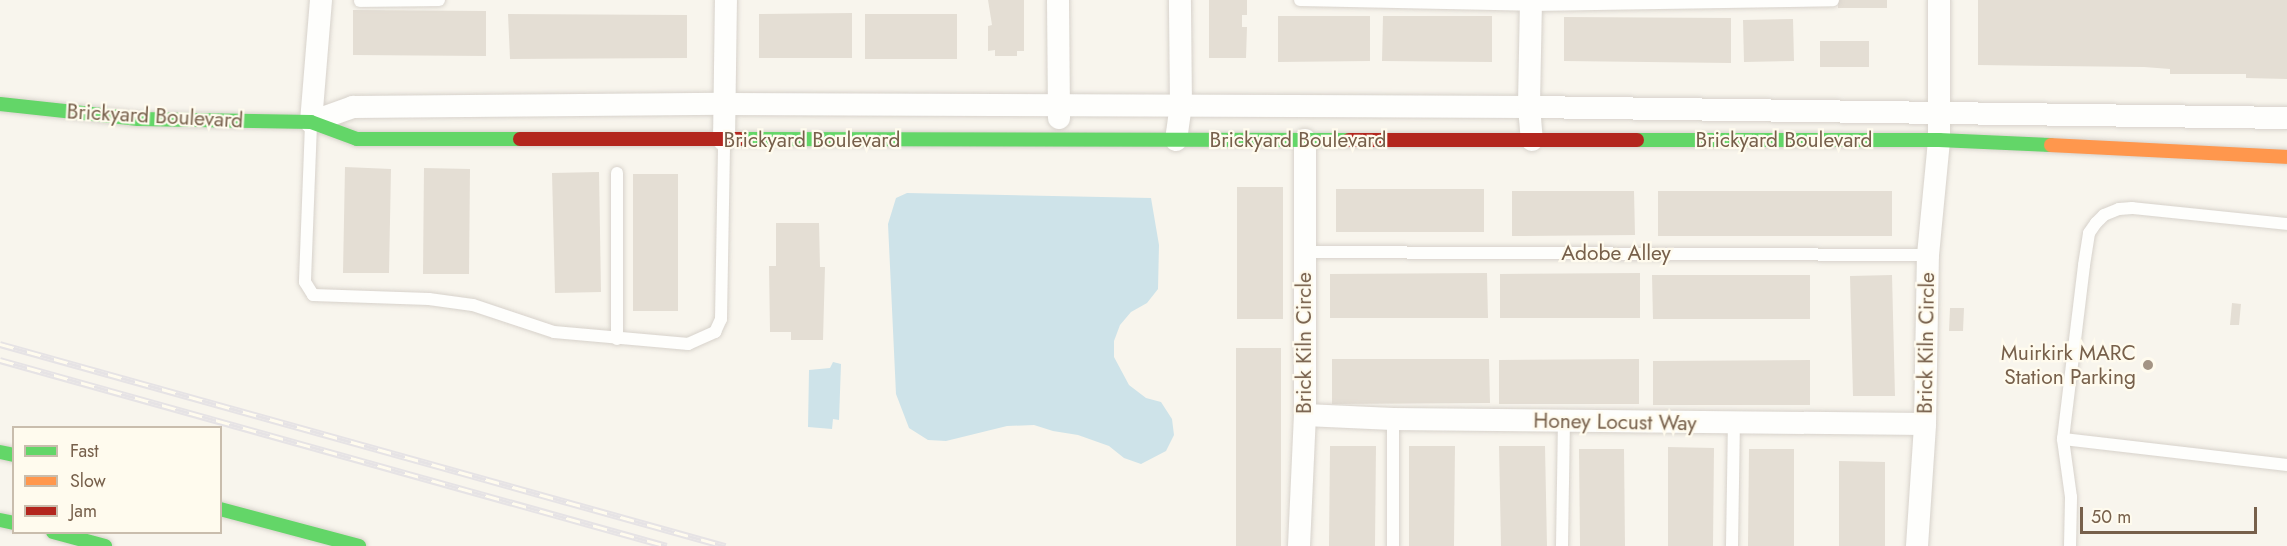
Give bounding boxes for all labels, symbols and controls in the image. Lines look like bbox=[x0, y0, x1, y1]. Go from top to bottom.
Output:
street label: Brickyard Boulevard bbox=[66, 99, 244, 133]
street label: Brickyard Boulevard bbox=[724, 127, 900, 153]
street label: Brickyard Boulevard bbox=[1210, 127, 1386, 153]
street label: Brickyard Boulevard bbox=[1696, 127, 1872, 153]
street label: Adobe Alley bbox=[1561, 240, 1671, 266]
street label: Brick Kiln Circle bbox=[1291, 272, 1317, 414]
street label: Brick Kiln Circle bbox=[1912, 272, 1940, 414]
place label: Muirkirk MARC Station Parking bbox=[2001, 340, 2136, 390]
marker: Muirkirk MARC Station Parking bbox=[2141, 358, 2155, 372]
street label: Honey Locust Way bbox=[1533, 408, 1697, 436]
legend bbox=[12, 426, 222, 534]
text: Fast bbox=[70, 438, 99, 464]
text: Slow bbox=[70, 468, 106, 494]
scale bar bbox=[2083, 495, 2260, 533]
text: Jam bbox=[70, 498, 97, 524]
text: 50 m bbox=[2091, 504, 2131, 530]

